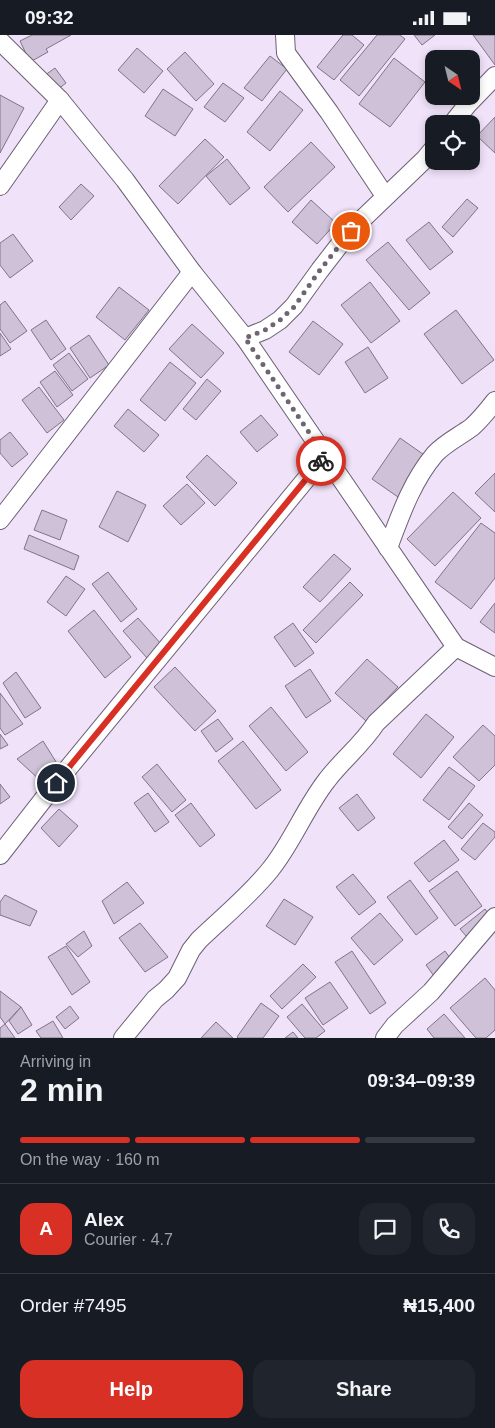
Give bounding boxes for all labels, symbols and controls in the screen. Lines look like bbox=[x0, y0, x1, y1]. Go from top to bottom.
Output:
text: 09:32 bbox=[25, 7, 74, 28]
north arrow bbox=[425, 50, 480, 105]
map controls bbox=[425, 50, 480, 170]
button: locate bbox=[425, 115, 480, 170]
pin bbox=[330, 210, 372, 252]
icon: bag bbox=[337, 217, 365, 245]
courier bbox=[296, 436, 346, 486]
icon: bike bbox=[307, 447, 335, 475]
pin bbox=[35, 762, 77, 804]
icon: home bbox=[42, 769, 70, 797]
text: Arriving in bbox=[20, 1053, 91, 1070]
text: 09:34–09:39 bbox=[367, 1070, 475, 1091]
text: 2 min bbox=[20, 1072, 104, 1108]
text: On the way · 160 m bbox=[20, 1151, 160, 1168]
button: chat bbox=[359, 1203, 411, 1255]
button: phone bbox=[423, 1203, 475, 1255]
text: Alex bbox=[84, 1209, 124, 1230]
text: A bbox=[39, 1218, 53, 1239]
text: Courier · 4.7 bbox=[84, 1231, 173, 1248]
text: Order #7495 bbox=[20, 1295, 127, 1316]
text: ₦15,400 bbox=[403, 1295, 475, 1316]
button: Help bbox=[20, 1360, 243, 1418]
button: Share bbox=[253, 1360, 475, 1418]

